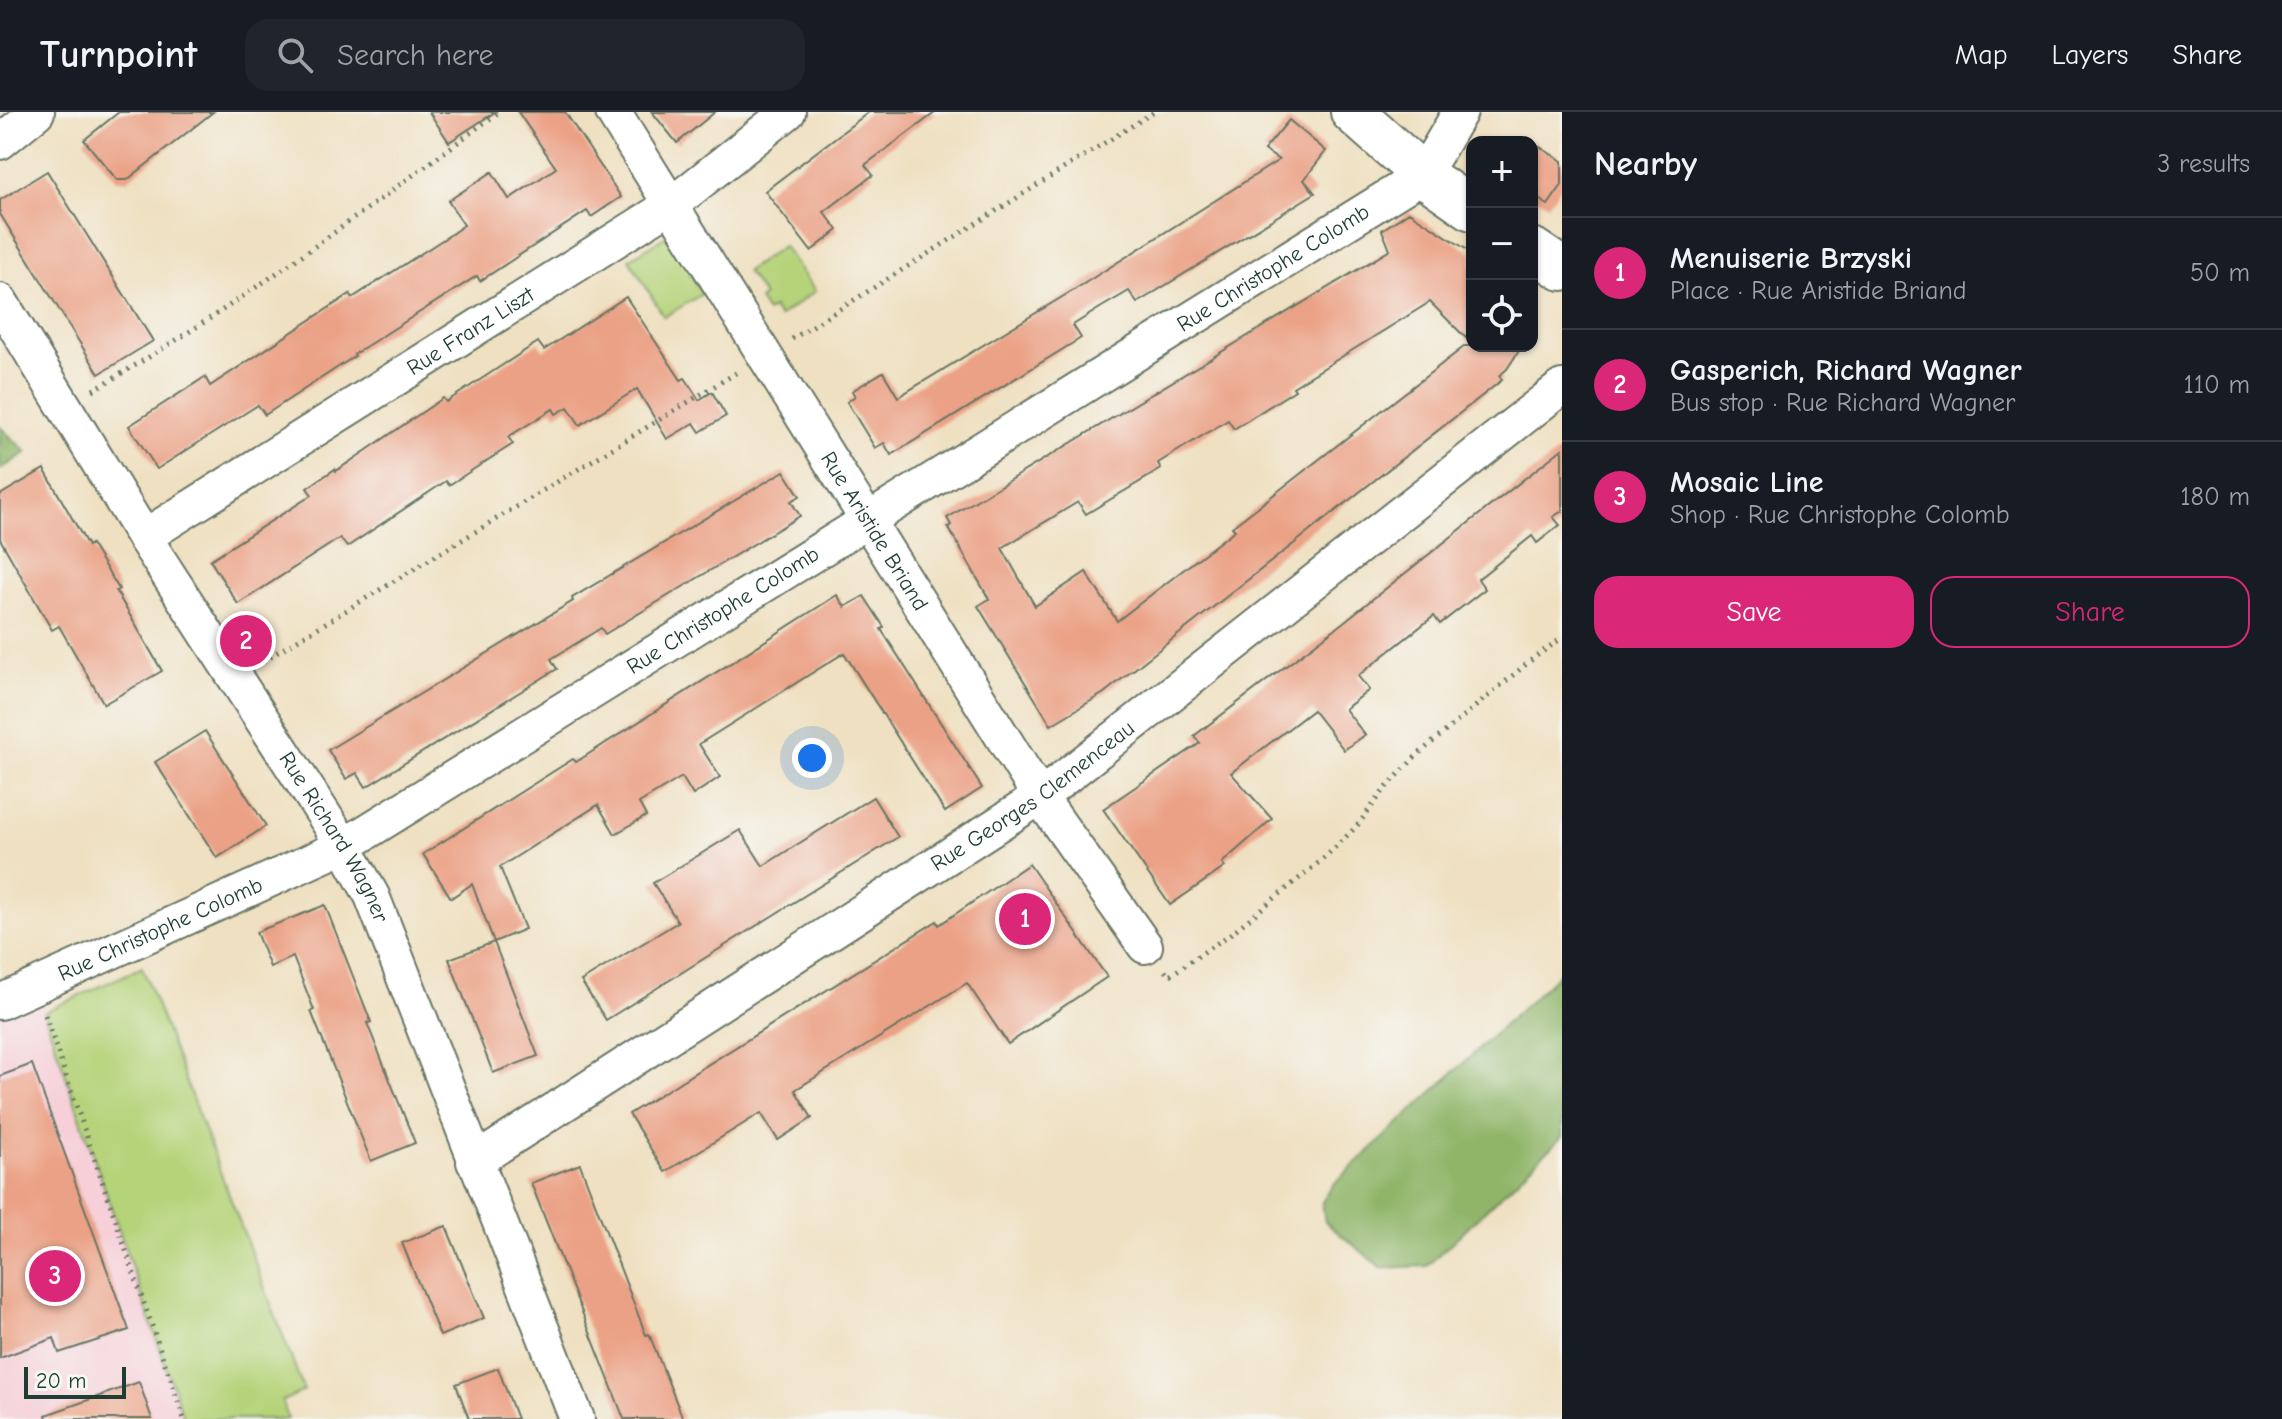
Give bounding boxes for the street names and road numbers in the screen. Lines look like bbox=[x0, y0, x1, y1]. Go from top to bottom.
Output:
street label: Rue Christophe Colomb bbox=[1172, 199, 1374, 338]
street label: Rue Franz Liszt bbox=[402, 281, 540, 381]
street label: Rue Aristide Briand bbox=[815, 447, 934, 615]
street label: Rue Christophe Colomb bbox=[622, 541, 824, 680]
street label: Rue Georges Clemenceau bbox=[926, 715, 1139, 877]
street label: Rue Richard Wagner bbox=[273, 747, 394, 926]
street label: Rue Christophe Colomb bbox=[54, 872, 267, 987]

